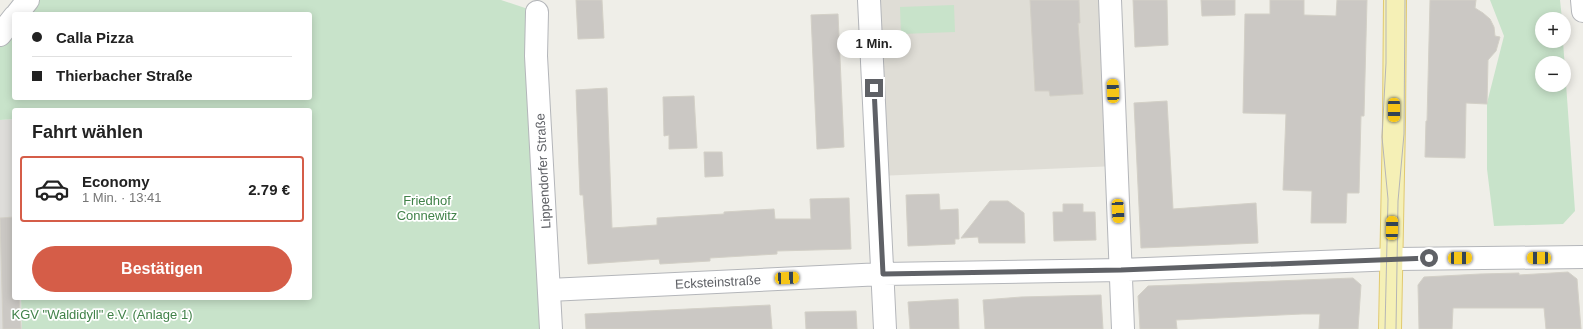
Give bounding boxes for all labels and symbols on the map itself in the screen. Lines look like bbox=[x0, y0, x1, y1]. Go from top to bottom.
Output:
callout: 1 Min. bbox=[837, 30, 911, 58]
route end bbox=[865, 79, 883, 97]
car bbox=[1107, 79, 1119, 103]
car bbox=[1388, 98, 1400, 122]
street label: Lippendorfer Straße bbox=[532, 113, 554, 229]
park label: Friedhof Connewitz bbox=[397, 193, 457, 223]
car bbox=[1111, 199, 1125, 223]
car bbox=[1386, 216, 1398, 240]
route start bbox=[1420, 249, 1438, 267]
car bbox=[1448, 252, 1472, 264]
car bbox=[1527, 252, 1551, 264]
car bbox=[775, 271, 799, 285]
street label: Ecksteinstraße bbox=[675, 272, 761, 292]
park label: KGV "Waldidyll" e.V. (Anlage 1) bbox=[12, 307, 192, 322]

